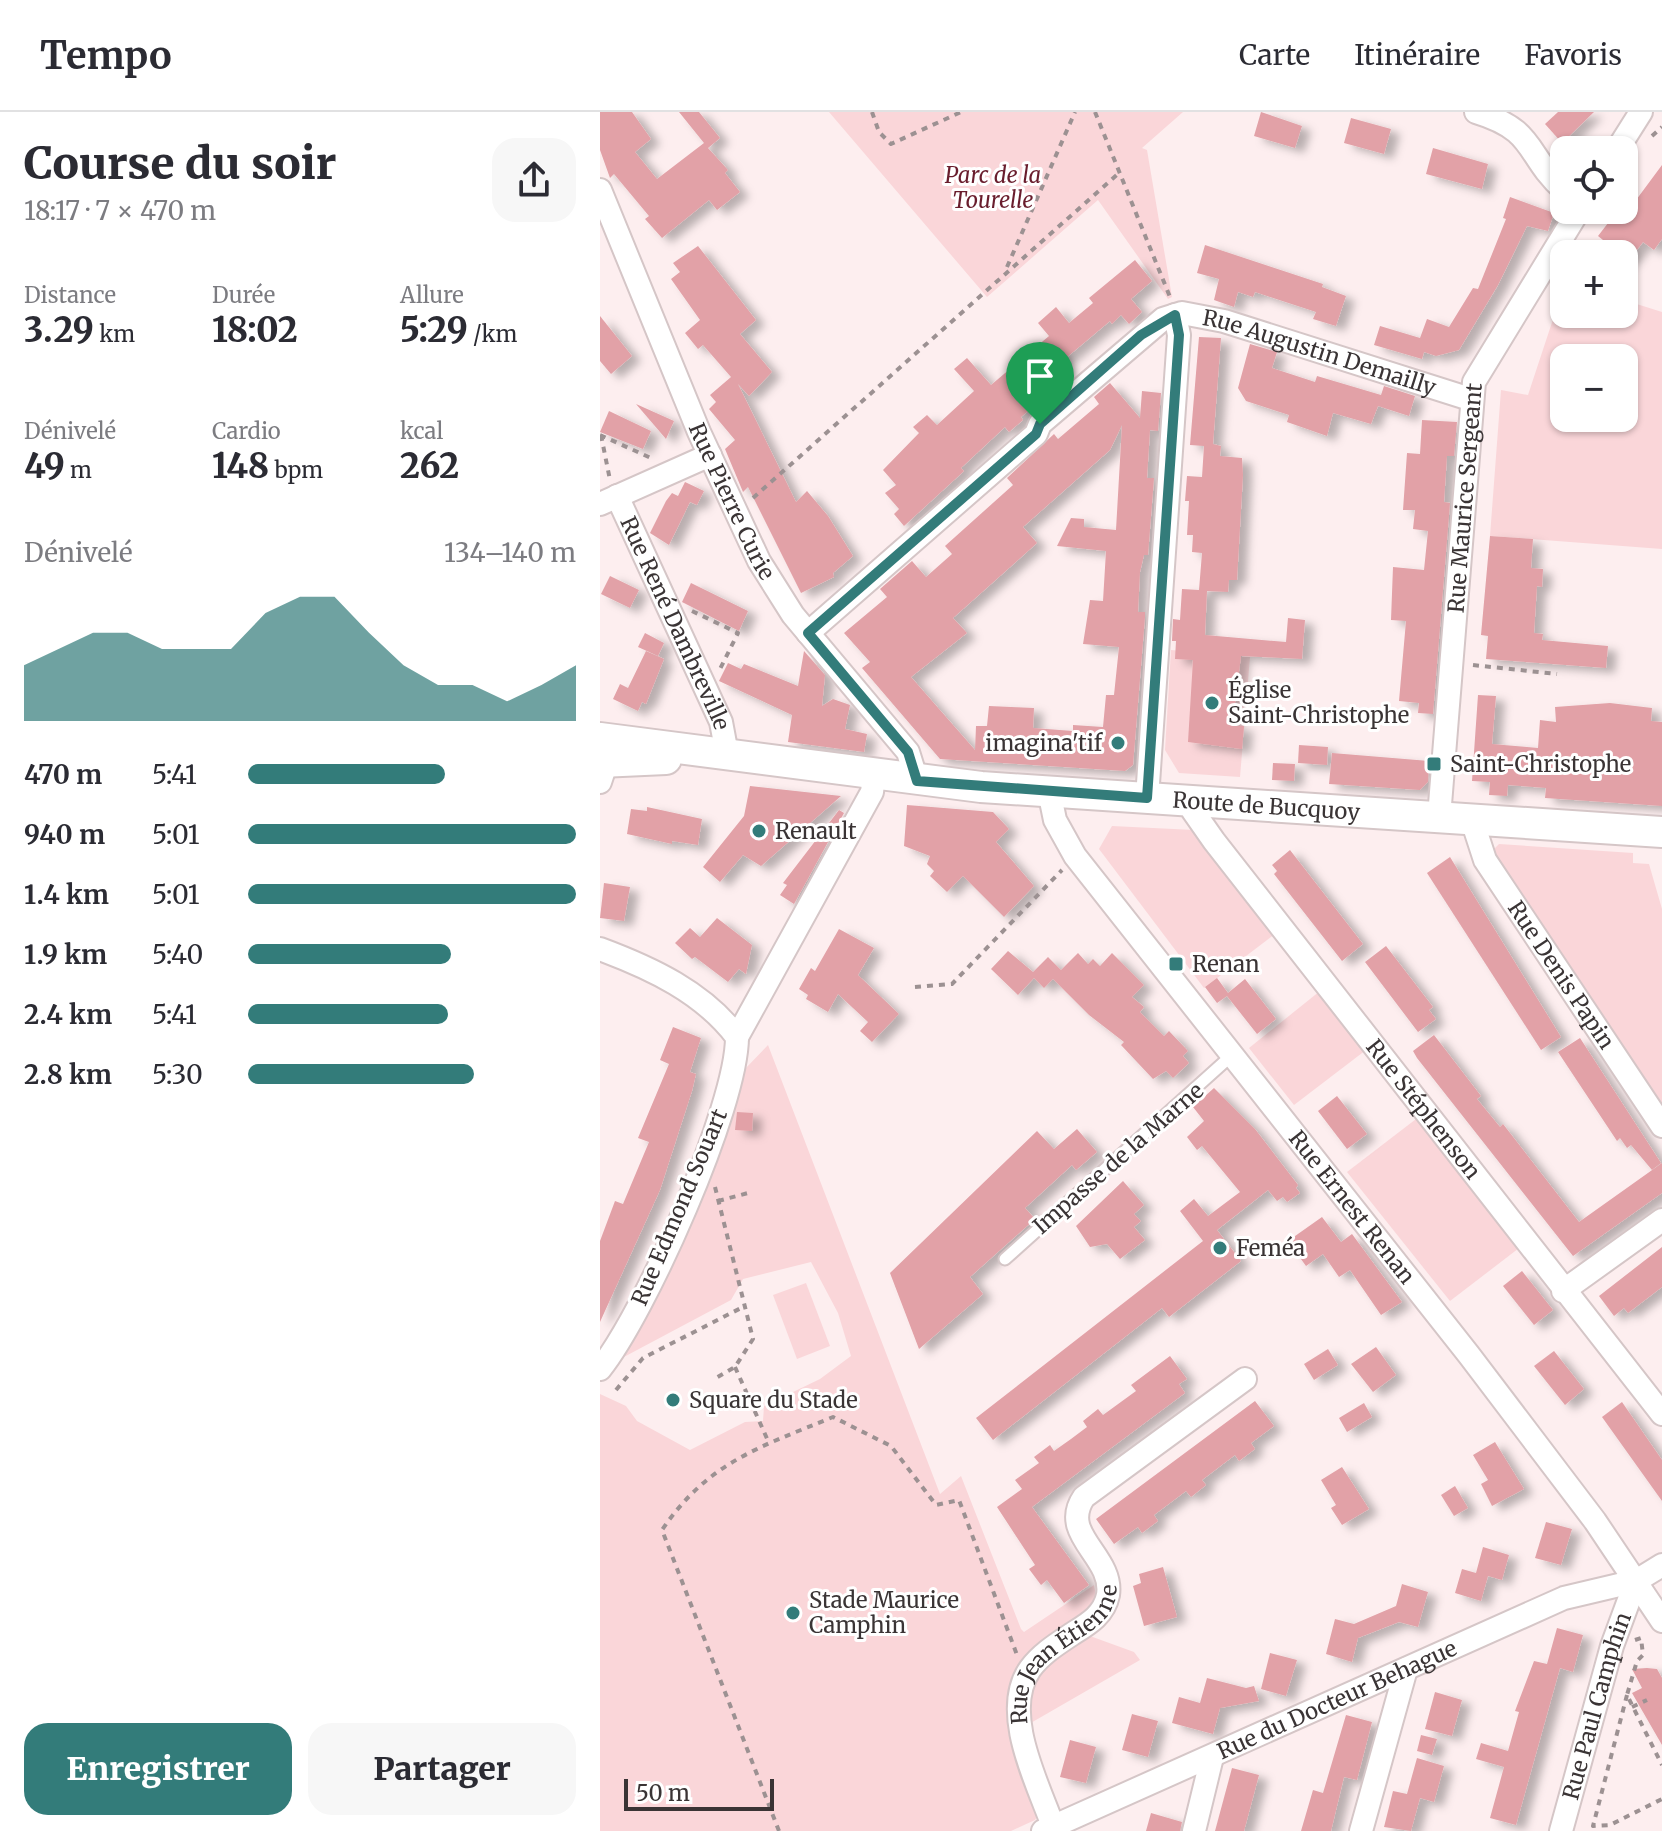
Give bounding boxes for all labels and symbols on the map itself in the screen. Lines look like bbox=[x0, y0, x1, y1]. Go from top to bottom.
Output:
park label: Parc de la Tourelle bbox=[945, 161, 1041, 214]
street label: Rue Augustin Demailly bbox=[1200, 303, 1440, 401]
pin bbox=[1006, 342, 1074, 424]
street label: Rue Maurice Sergeant bbox=[1441, 382, 1488, 614]
street label: Rue Pierre Curie bbox=[683, 419, 781, 585]
street label: Rue René Dambreville bbox=[614, 512, 736, 732]
place label: Église Saint-Christophe bbox=[1228, 675, 1409, 729]
marker: Église Saint-Christophe bbox=[1203, 694, 1221, 712]
place label: imagina'tif bbox=[985, 729, 1104, 757]
marker: imagina'tif bbox=[1109, 734, 1127, 752]
place label: Saint-Christophe bbox=[1450, 750, 1631, 778]
marker: Saint-Christophe bbox=[1425, 755, 1443, 773]
street label: Route de Bucquoy bbox=[1172, 786, 1361, 826]
place label: Renault bbox=[775, 817, 857, 845]
marker: Renault bbox=[750, 822, 768, 840]
street label: Rue Denis Papin bbox=[1502, 895, 1621, 1055]
place label: Renan bbox=[1192, 950, 1260, 978]
marker: Renan bbox=[1167, 955, 1185, 973]
street label: Rue Stéphenson bbox=[1360, 1034, 1487, 1185]
street label: Impasse de la Marne bbox=[1027, 1076, 1209, 1240]
street label: Rue Edmond Souart bbox=[625, 1104, 733, 1310]
street label: Rue Ernest Renan bbox=[1283, 1125, 1422, 1290]
place label: Feméa bbox=[1236, 1234, 1305, 1262]
marker: Feméa bbox=[1211, 1239, 1229, 1257]
place label: Square du Stade bbox=[689, 1386, 858, 1414]
marker: Square du Stade bbox=[664, 1391, 682, 1409]
street label: Rue Jean Étienne bbox=[1005, 1584, 1123, 1725]
place label: Stade Maurice Camphin bbox=[809, 1586, 959, 1639]
marker: Stade Maurice Camphin bbox=[784, 1604, 802, 1622]
street label: Rue Paul Camphin bbox=[1556, 1608, 1637, 1803]
street label: Rue du Docteur Behague bbox=[1213, 1634, 1461, 1765]
scale bar bbox=[624, 1775, 774, 1811]

